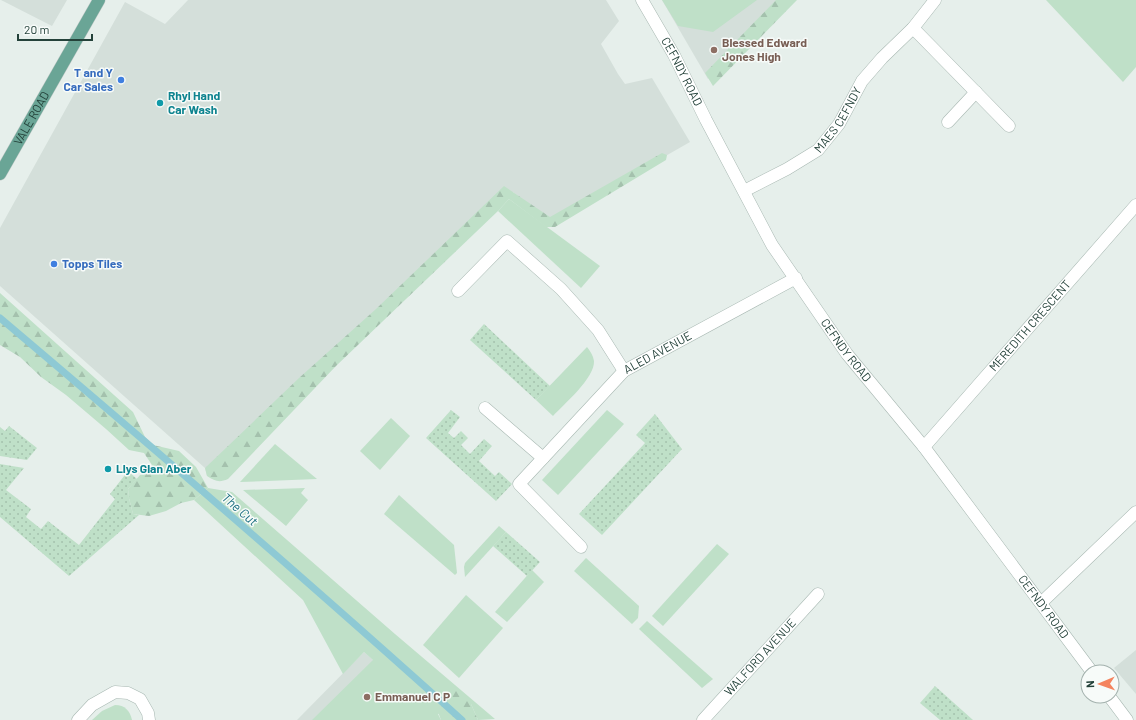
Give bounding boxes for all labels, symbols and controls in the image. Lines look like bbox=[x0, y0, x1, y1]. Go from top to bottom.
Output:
scale bar bbox=[18, 16, 92, 42]
text: 20 m bbox=[24, 22, 50, 36]
street label: CEFNDY ROAD bbox=[659, 34, 706, 108]
place label: Blessed Edward Jones High bbox=[722, 35, 807, 63]
marker: Blessed Edward Jones High bbox=[709, 45, 719, 55]
place label: T and Y Car Sales bbox=[64, 65, 114, 93]
marker: T and Y Car Sales bbox=[116, 75, 126, 85]
street label: MAES CEFNDY bbox=[811, 84, 864, 155]
place label: Rhyl Hand Car Wash bbox=[168, 88, 220, 116]
street label: VALE ROAD bbox=[10, 89, 52, 147]
marker: Rhyl Hand Car Wash bbox=[155, 98, 165, 108]
place label: Topps Tiles bbox=[62, 256, 122, 270]
marker: Topps Tiles bbox=[49, 259, 59, 269]
street label: MEREDITH CRESCENT bbox=[986, 277, 1073, 374]
street label: CEFNDY ROAD bbox=[819, 315, 875, 384]
street label: ALED AVENUE bbox=[621, 328, 694, 376]
place label: Llys Glan Aber bbox=[116, 461, 192, 475]
marker: Llys Glan Aber bbox=[103, 464, 113, 474]
water label: The Cut bbox=[219, 489, 261, 529]
street label: CEFNDY ROAD bbox=[1016, 572, 1072, 641]
street label: WALFORD AVENUE bbox=[721, 615, 798, 698]
north arrow bbox=[1080, 664, 1120, 704]
text: N bbox=[1083, 680, 1096, 688]
place label: Emmanuel C P bbox=[375, 689, 450, 703]
marker: Emmanuel C P bbox=[362, 692, 372, 702]

